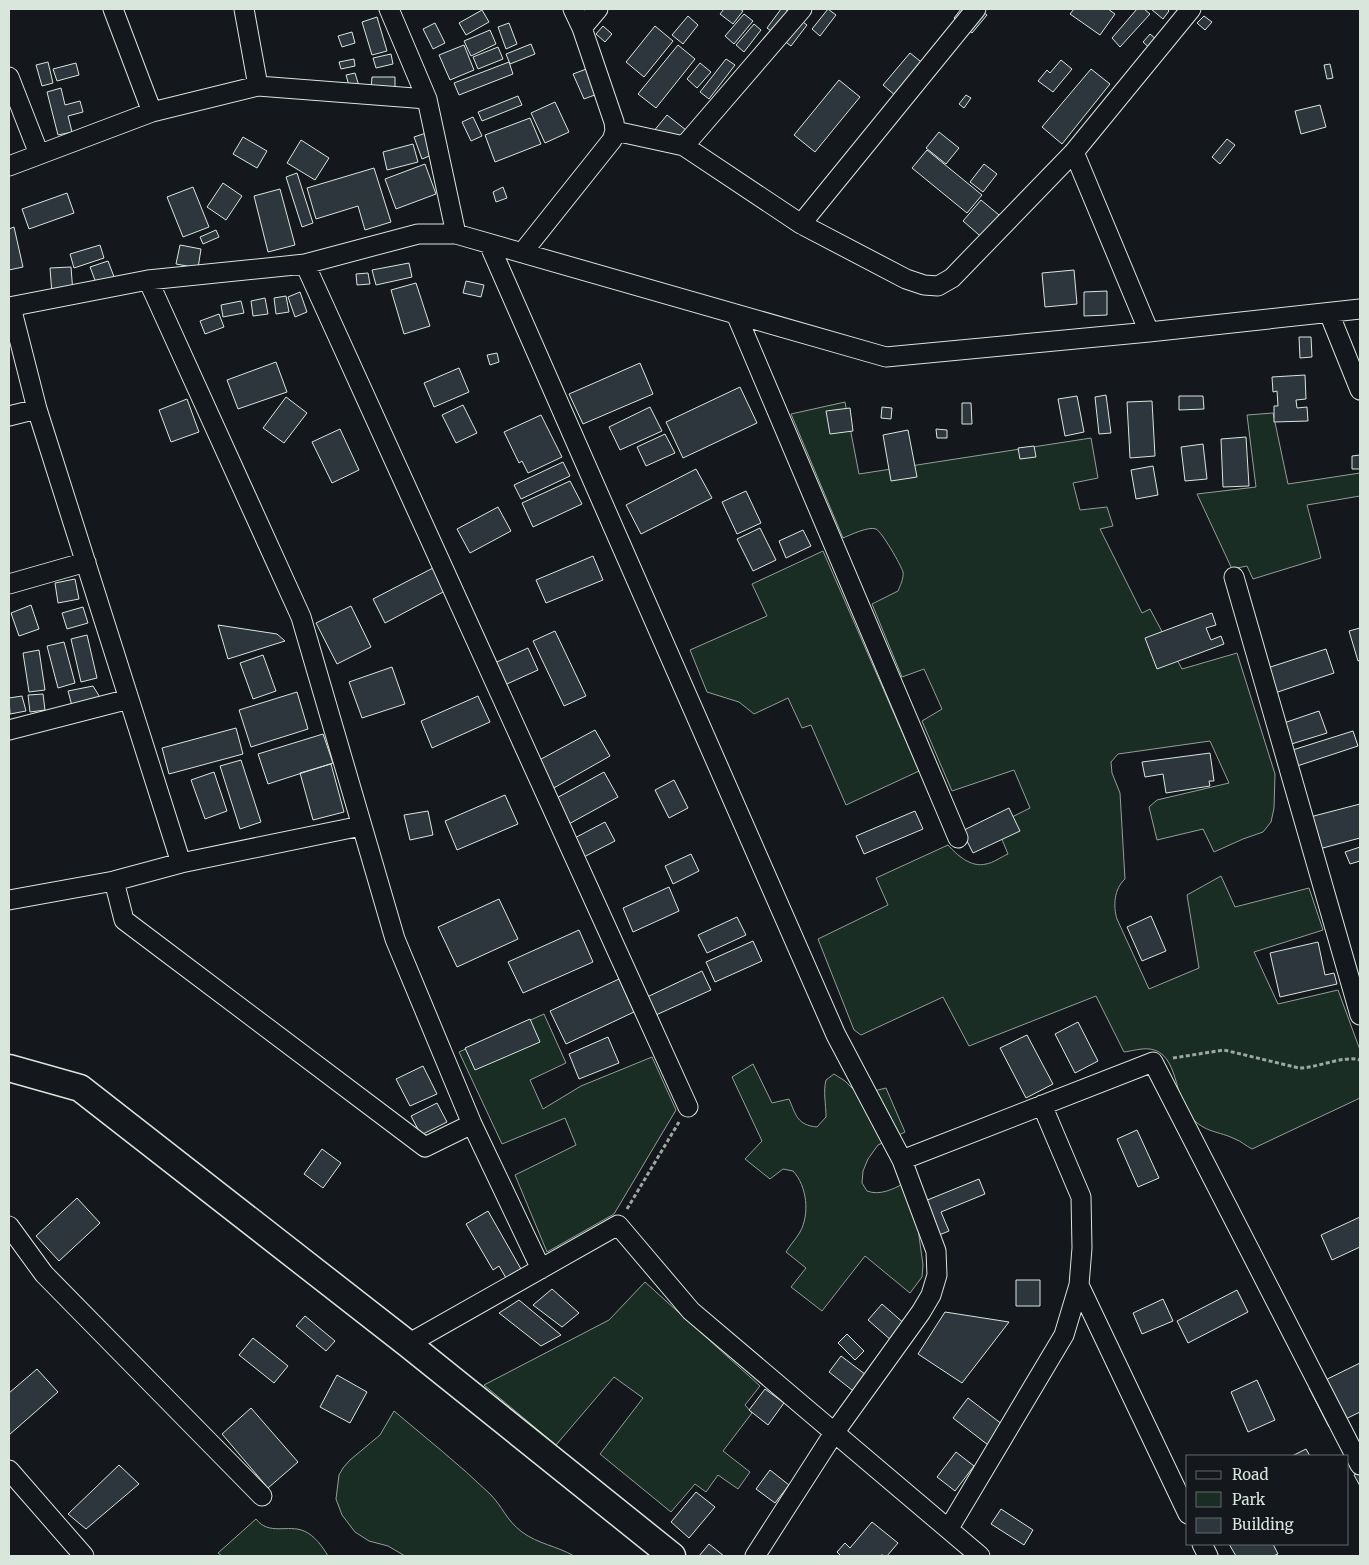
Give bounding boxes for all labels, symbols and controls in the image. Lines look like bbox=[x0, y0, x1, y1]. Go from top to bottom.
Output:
legend bbox=[1186, 1455, 1349, 1545]
text: Road bbox=[1232, 1465, 1268, 1484]
text: Park bbox=[1232, 1490, 1266, 1509]
text: Building bbox=[1232, 1515, 1294, 1534]

